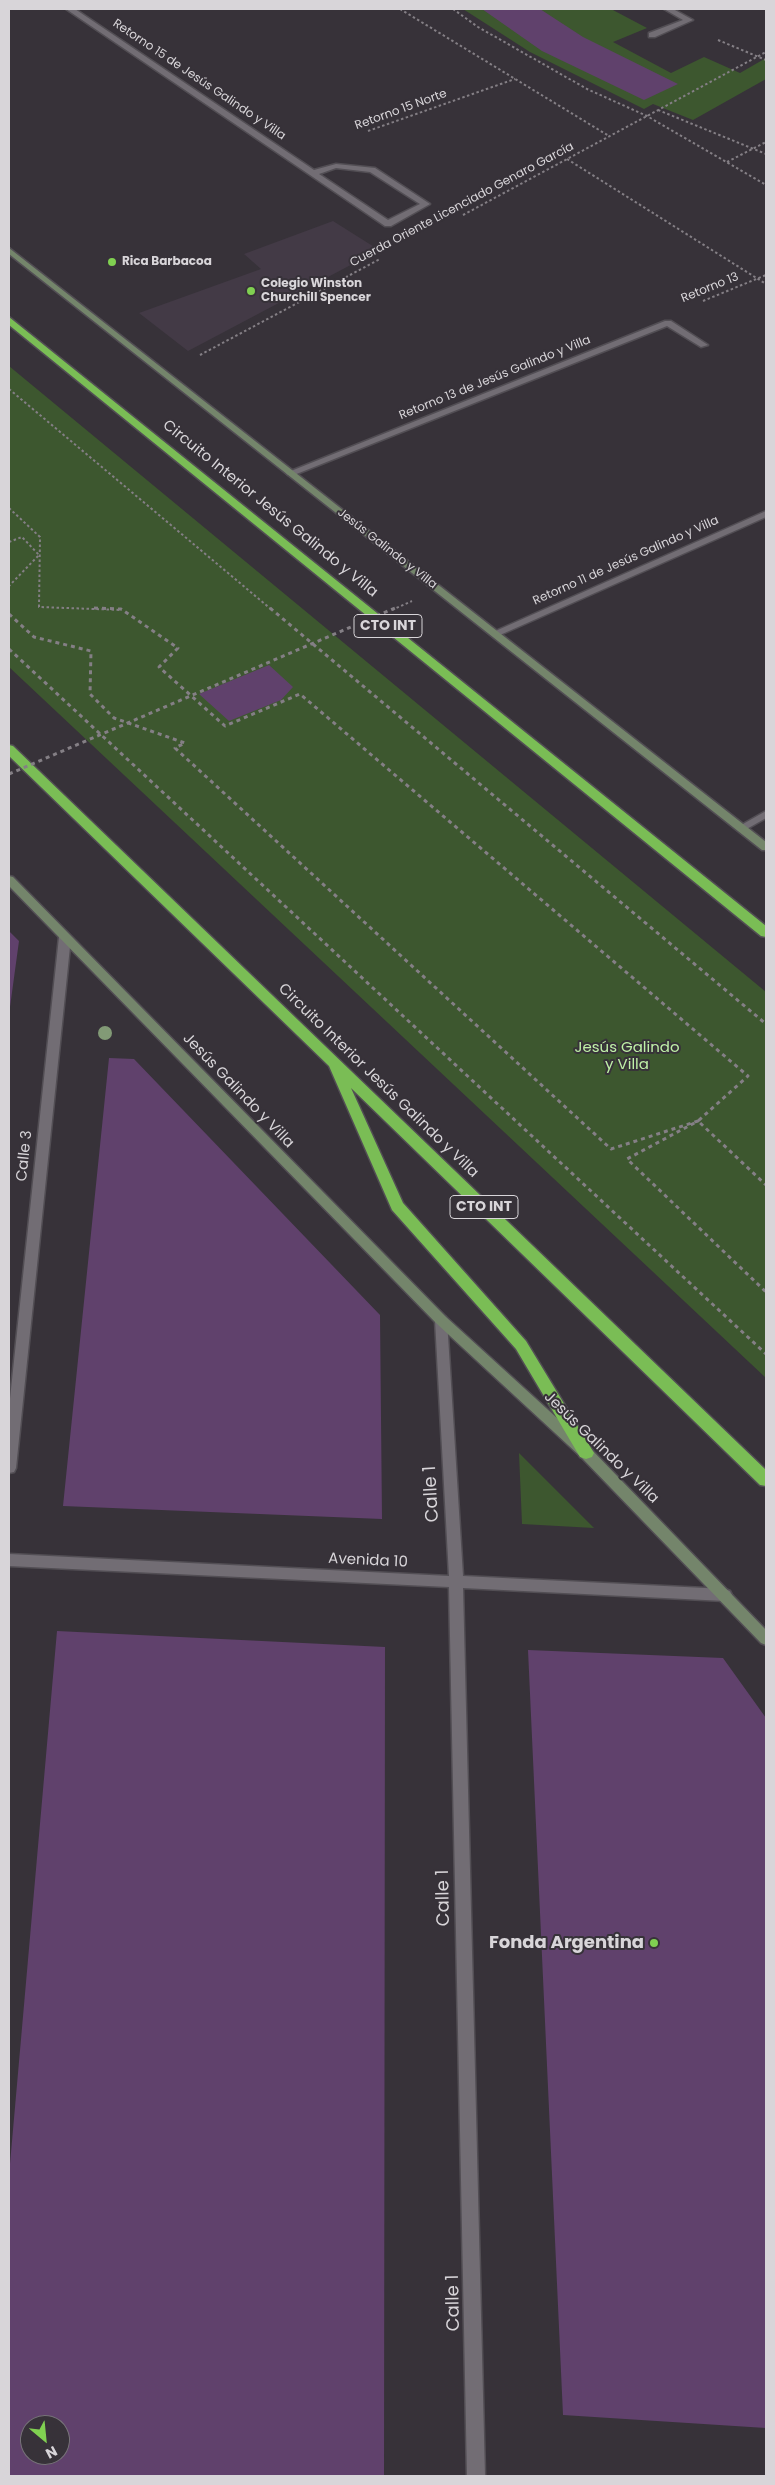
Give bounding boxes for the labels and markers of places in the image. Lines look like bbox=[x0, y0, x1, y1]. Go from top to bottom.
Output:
place label: Rica Barbacoa bbox=[122, 255, 212, 269]
marker: Rica Barbacoa bbox=[106, 256, 118, 268]
place label: Colegio Winston Churchill Spencer bbox=[261, 277, 371, 305]
marker: Colegio Winston Churchill Spencer bbox=[245, 285, 257, 297]
place label: Fonda Argentina bbox=[489, 1932, 644, 1954]
marker: Fonda Argentina bbox=[648, 1937, 660, 1949]

